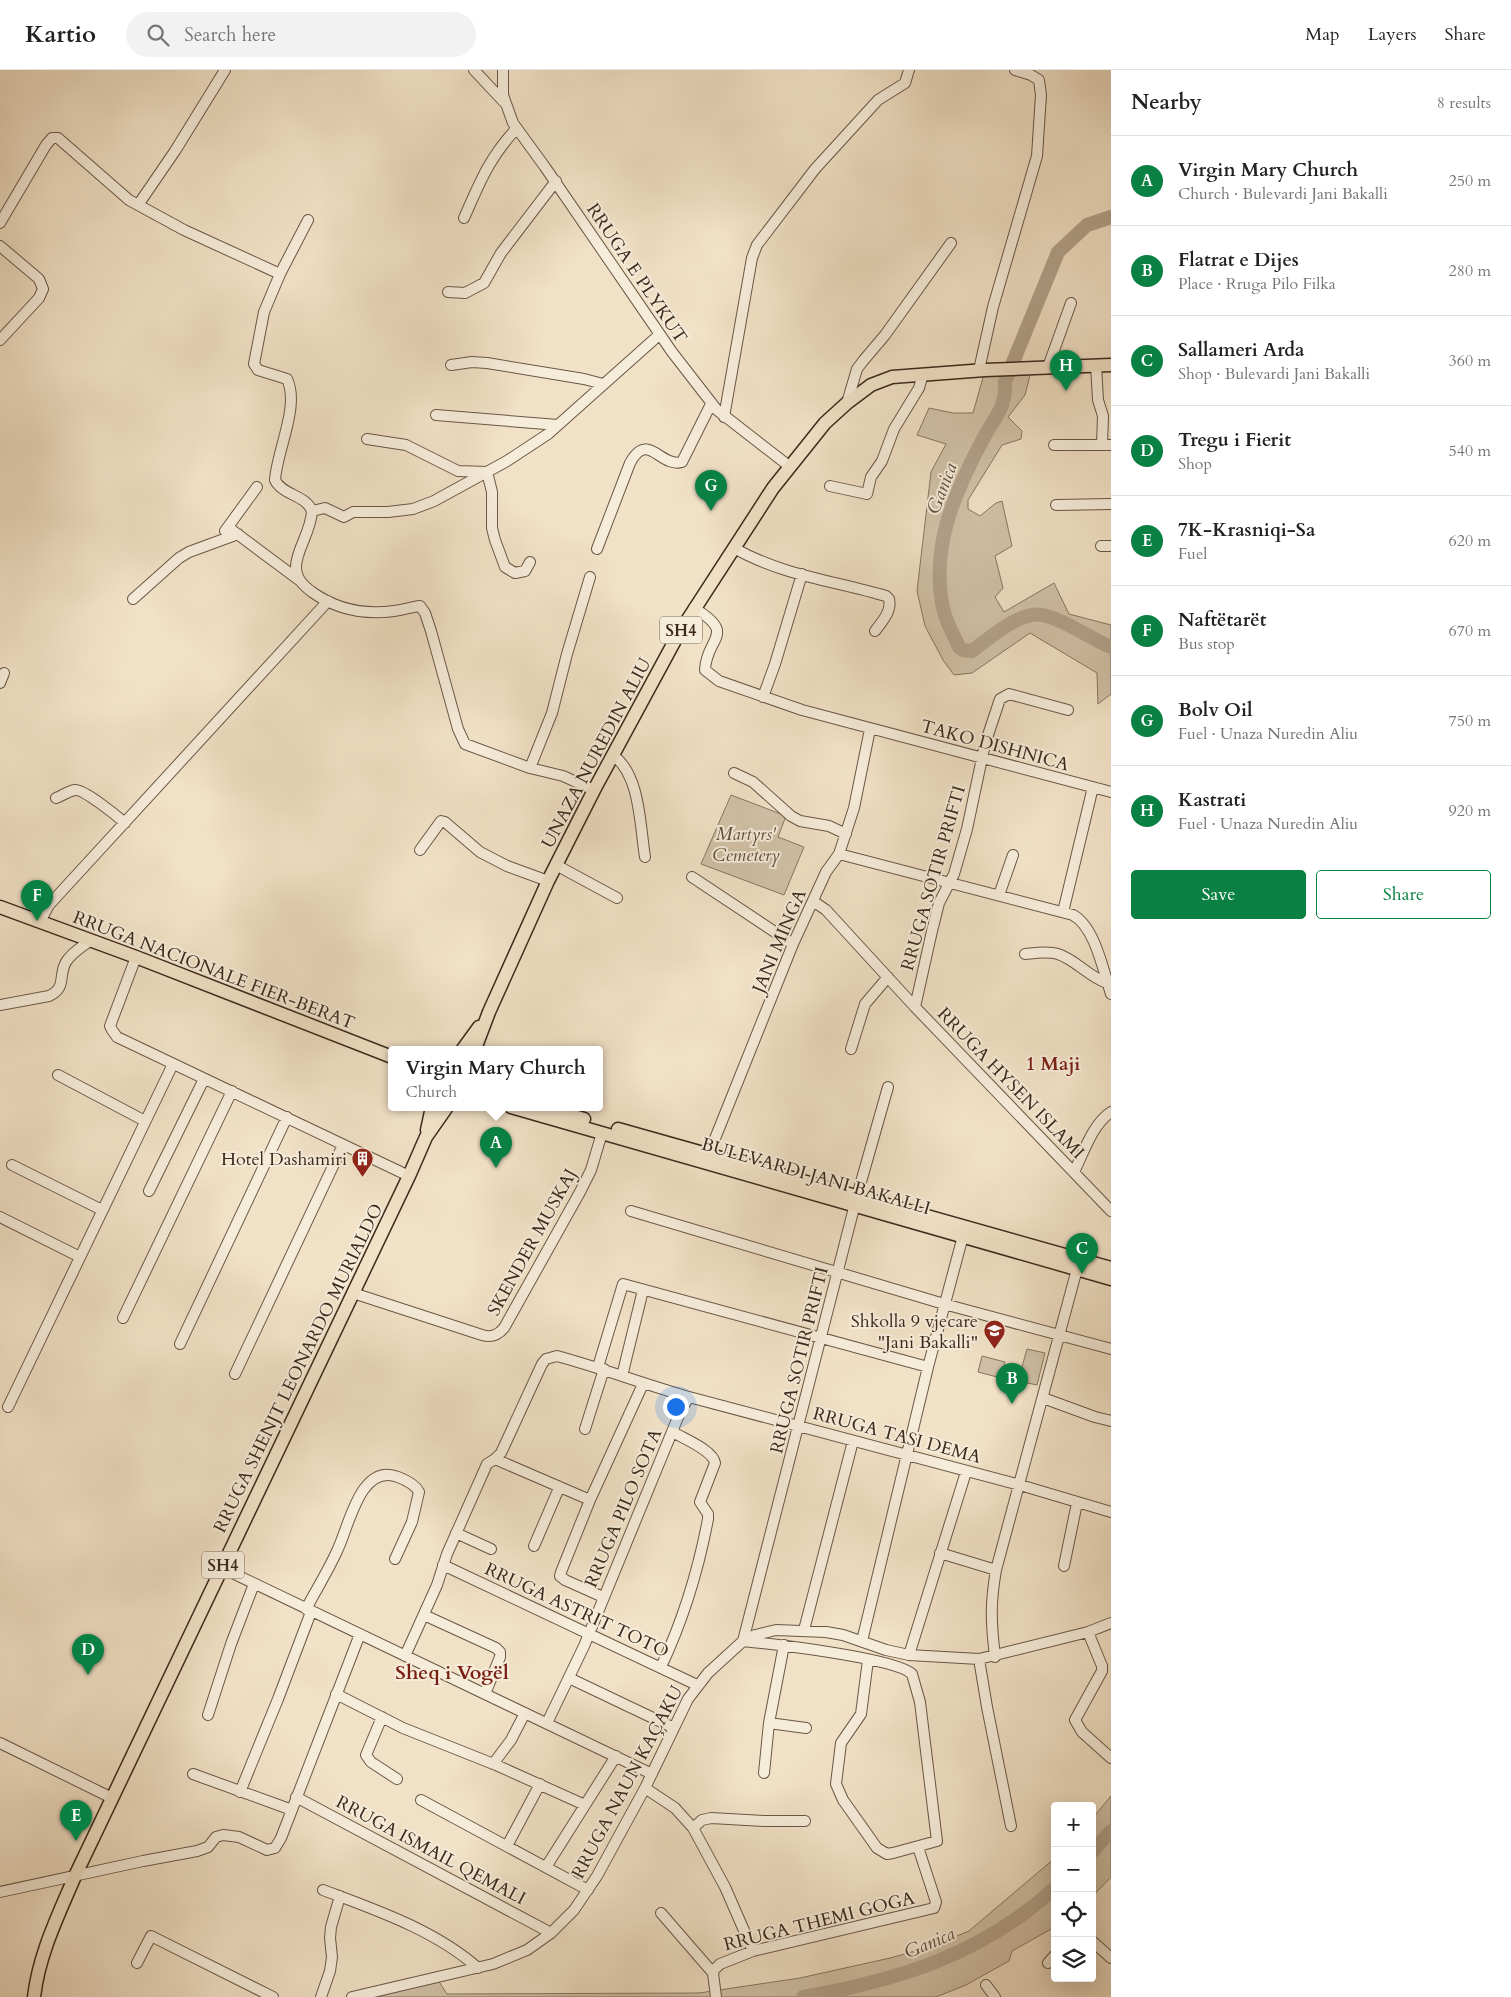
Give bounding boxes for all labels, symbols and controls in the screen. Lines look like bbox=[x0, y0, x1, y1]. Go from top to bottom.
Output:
search box bbox=[126, 12, 476, 57]
text: Kartio bbox=[25, 18, 96, 51]
icon: search bbox=[144, 21, 172, 49]
text: Search here bbox=[184, 22, 276, 48]
text: Map bbox=[1305, 22, 1340, 47]
text: Layers bbox=[1368, 22, 1417, 47]
text: Share bbox=[1445, 22, 1486, 47]
text: Nearby bbox=[1131, 88, 1202, 117]
text: 8 results bbox=[1437, 92, 1491, 114]
text: Virgin Mary Church bbox=[1178, 157, 1358, 183]
text: A bbox=[1141, 170, 1153, 192]
text: 250 m bbox=[1449, 170, 1491, 192]
text: Church · Bulevardi Jani Bakalli bbox=[1178, 183, 1388, 205]
street label: RRUGA E PLYKUT bbox=[580, 198, 693, 348]
text: Flatrat e Dijes bbox=[1178, 247, 1299, 273]
text: B bbox=[1141, 260, 1153, 282]
text: 280 m bbox=[1449, 260, 1491, 282]
text: Place · Rruga Pilo Filka bbox=[1178, 273, 1336, 295]
text: Sallameri Arda bbox=[1178, 337, 1305, 363]
pin: H bbox=[1050, 350, 1082, 391]
text: C bbox=[1141, 350, 1153, 372]
text: 360 m bbox=[1449, 350, 1491, 372]
text: Shop · Bulevardi Jani Bakalli bbox=[1178, 363, 1370, 385]
text: Tregu i Fierit bbox=[1178, 427, 1291, 453]
text: D bbox=[1140, 440, 1154, 462]
text: 540 m bbox=[1449, 440, 1491, 462]
text: Shop bbox=[1178, 453, 1212, 475]
water label: Ganica bbox=[920, 459, 964, 518]
pin: G bbox=[695, 470, 727, 511]
text: 7K-Krasniqi-Sa bbox=[1178, 517, 1315, 543]
text: E bbox=[1142, 530, 1152, 552]
text: 620 m bbox=[1449, 530, 1491, 552]
text: Fuel bbox=[1178, 543, 1207, 565]
text: Naftëtarët bbox=[1178, 607, 1266, 633]
road number: SH4 bbox=[660, 616, 702, 644]
text: F bbox=[1142, 620, 1152, 642]
text: 670 m bbox=[1449, 620, 1491, 642]
text: Bus stop bbox=[1178, 633, 1235, 655]
street label: UNAZA NUREDIN ALIU bbox=[536, 653, 657, 853]
text: Bolv Oil bbox=[1178, 697, 1253, 723]
text: G bbox=[1140, 710, 1154, 732]
text: 750 m bbox=[1449, 710, 1491, 732]
street label: TAKO DISHNICA bbox=[918, 714, 1072, 777]
text: Fuel · Unaza Nuredin Aliu bbox=[1178, 723, 1358, 745]
street label: RRUGA SOTIR PRIFTI bbox=[895, 783, 972, 974]
text: Kastrati bbox=[1178, 787, 1246, 813]
text: H bbox=[1140, 800, 1154, 822]
text: 920 m bbox=[1449, 800, 1491, 822]
text: Fuel · Unaza Nuredin Aliu bbox=[1178, 813, 1358, 835]
park label: Martyrs' Cemetery bbox=[712, 822, 780, 868]
button: Save bbox=[1131, 870, 1306, 919]
button: Share bbox=[1316, 870, 1491, 919]
pin: F bbox=[21, 880, 53, 921]
street label: JANI MINGA bbox=[745, 885, 813, 1000]
street label: RRUGA NACIONALE FIER-BERAT bbox=[69, 905, 358, 1036]
street label: RRUGA HYSEN ISLAMI bbox=[931, 1002, 1090, 1165]
popup bbox=[388, 1046, 603, 1111]
district label: 1 Maji bbox=[1026, 1051, 1080, 1077]
text: Virgin Mary Church bbox=[405, 1055, 586, 1081]
text: Church bbox=[405, 1081, 457, 1103]
pin: A bbox=[480, 1127, 512, 1168]
street label: BULEVARDI JANI BAKALLI bbox=[698, 1132, 933, 1221]
place label: Hotel Dashamiri bbox=[221, 1147, 347, 1172]
building icon: Hotel Dashamiri bbox=[351, 1147, 375, 1178]
street label: SKENDER MUSKAJ bbox=[482, 1164, 583, 1320]
street label: RRUGA SHENJT LEONARDO MURIALDO bbox=[208, 1199, 389, 1537]
pin: C bbox=[1066, 1233, 1098, 1274]
street label: RRUGA SOTIR PRIFTI bbox=[764, 1264, 835, 1456]
place label: Shkolla 9 vjecare "Jani Bakalli" bbox=[851, 1309, 978, 1355]
school or university icon: Shkolla 9 vjecare "Jani Bakalli" bbox=[982, 1319, 1006, 1350]
pin: B bbox=[996, 1363, 1028, 1404]
your location bbox=[663, 1394, 689, 1420]
street label: RRUGA TASI DEMA bbox=[810, 1401, 984, 1470]
street label: RRUGA PILO SOTA bbox=[579, 1425, 668, 1591]
road number: SH4 bbox=[202, 1552, 244, 1578]
street label: RRUGA ASTRIT TOTO bbox=[481, 1557, 673, 1664]
pin: D bbox=[72, 1634, 104, 1675]
district label: Sheq i Vogël bbox=[395, 1659, 509, 1686]
street label: RRUGA NAUN KAÇAKU bbox=[566, 1681, 689, 1883]
street label: RRUGA ISMAIL QEMALI bbox=[331, 1790, 530, 1911]
pin: E bbox=[60, 1800, 92, 1841]
map controls bbox=[1051, 1802, 1096, 1982]
button: + bbox=[1051, 1802, 1096, 1847]
button: − bbox=[1051, 1847, 1096, 1892]
street label: RRUGA THEMI GOGA bbox=[721, 1886, 917, 1957]
button: locate bbox=[1051, 1892, 1096, 1937]
water label: Ganica bbox=[900, 1920, 959, 1965]
button: layers bbox=[1051, 1937, 1096, 1982]

